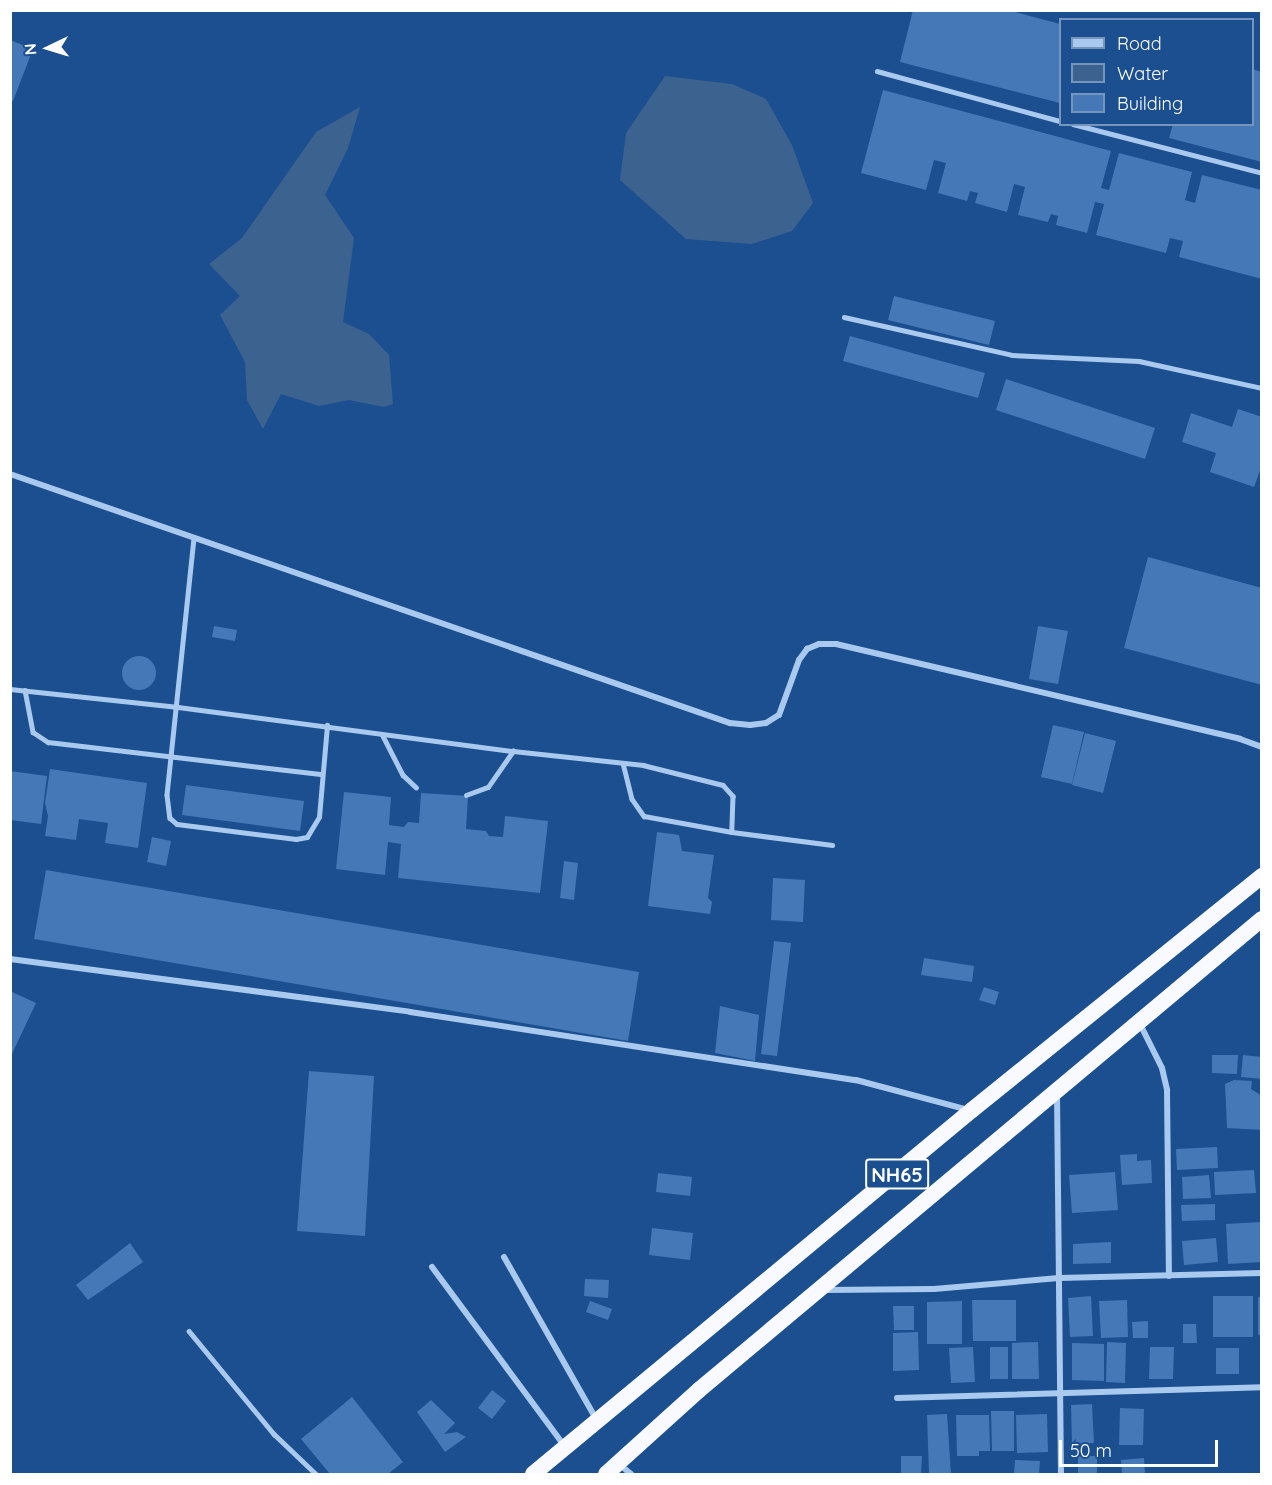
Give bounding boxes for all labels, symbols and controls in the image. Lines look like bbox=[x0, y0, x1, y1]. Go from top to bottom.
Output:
north arrow bbox=[18, 18, 78, 78]
legend bbox=[1059, 18, 1254, 126]
text: Road bbox=[1117, 32, 1162, 55]
text: N bbox=[20, 43, 40, 56]
text: Water bbox=[1117, 62, 1168, 85]
text: Building bbox=[1117, 92, 1183, 115]
road number: NH65 bbox=[864, 1157, 930, 1191]
scale bar bbox=[1062, 1428, 1221, 1466]
text: 50 m bbox=[1070, 1439, 1112, 1462]

